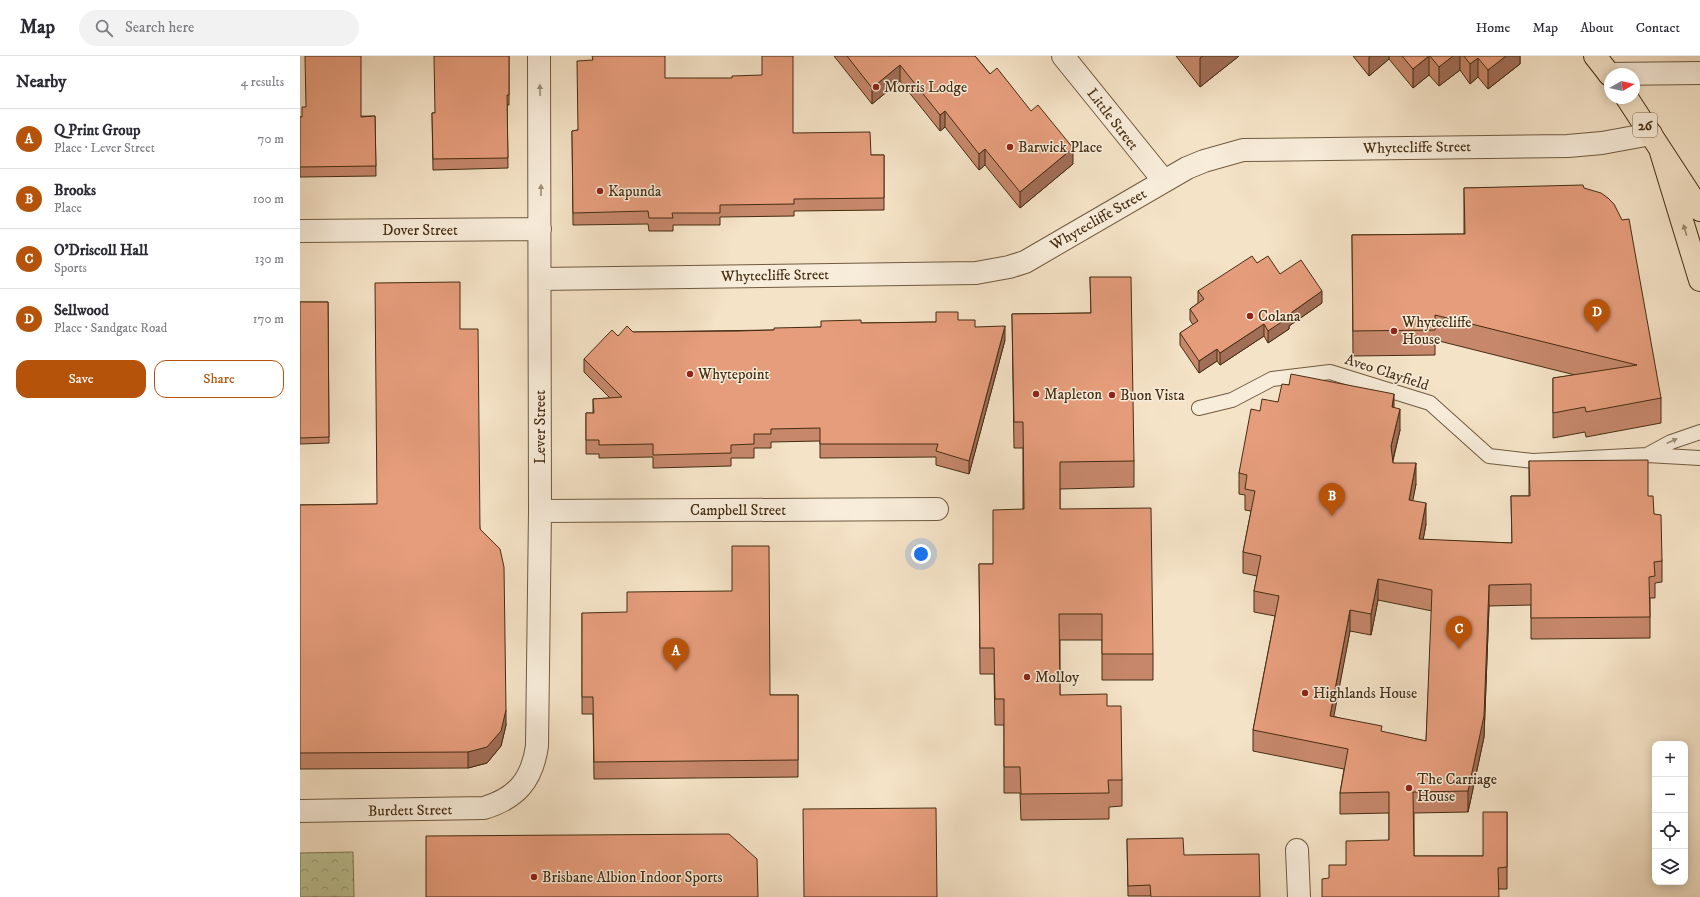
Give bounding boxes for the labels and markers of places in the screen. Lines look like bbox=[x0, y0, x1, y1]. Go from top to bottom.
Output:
place label: Morris Lodge bbox=[884, 78, 967, 97]
marker: Morris Lodge bbox=[871, 82, 881, 92]
place label: Barwick Place bbox=[1018, 138, 1102, 157]
marker: Barwick Place bbox=[1005, 142, 1015, 152]
place label: Kapunda bbox=[608, 182, 662, 201]
marker: Kapunda bbox=[595, 186, 605, 196]
pin: D bbox=[1584, 299, 1610, 332]
place label: Colana bbox=[1258, 307, 1301, 326]
marker: Colana bbox=[1245, 311, 1255, 321]
place label: Whytecliffe House bbox=[1401, 313, 1471, 349]
marker: Whytecliffe House bbox=[1389, 326, 1399, 336]
place label: Whytepoint bbox=[697, 365, 769, 384]
marker: Whytepoint bbox=[685, 369, 695, 379]
place label: Mapleton bbox=[1044, 385, 1102, 404]
place label: Buon Vista bbox=[1120, 386, 1185, 405]
marker: Mapleton bbox=[1031, 389, 1041, 399]
marker: Buon Vista bbox=[1107, 390, 1117, 400]
pin: B bbox=[1319, 483, 1345, 516]
pin: C bbox=[1446, 616, 1472, 649]
pin: A bbox=[663, 638, 689, 671]
place label: Molloy bbox=[1035, 668, 1080, 687]
marker: Molloy bbox=[1022, 672, 1032, 682]
place label: Highlands House bbox=[1313, 684, 1417, 703]
marker: Highlands House bbox=[1300, 688, 1310, 698]
place label: The Carriage House bbox=[1417, 770, 1497, 806]
marker: The Carriage House bbox=[1404, 783, 1414, 793]
place label: Brisbane Albion Indoor Sports bbox=[542, 868, 723, 887]
marker: Brisbane Albion Indoor Sports bbox=[529, 872, 539, 882]

